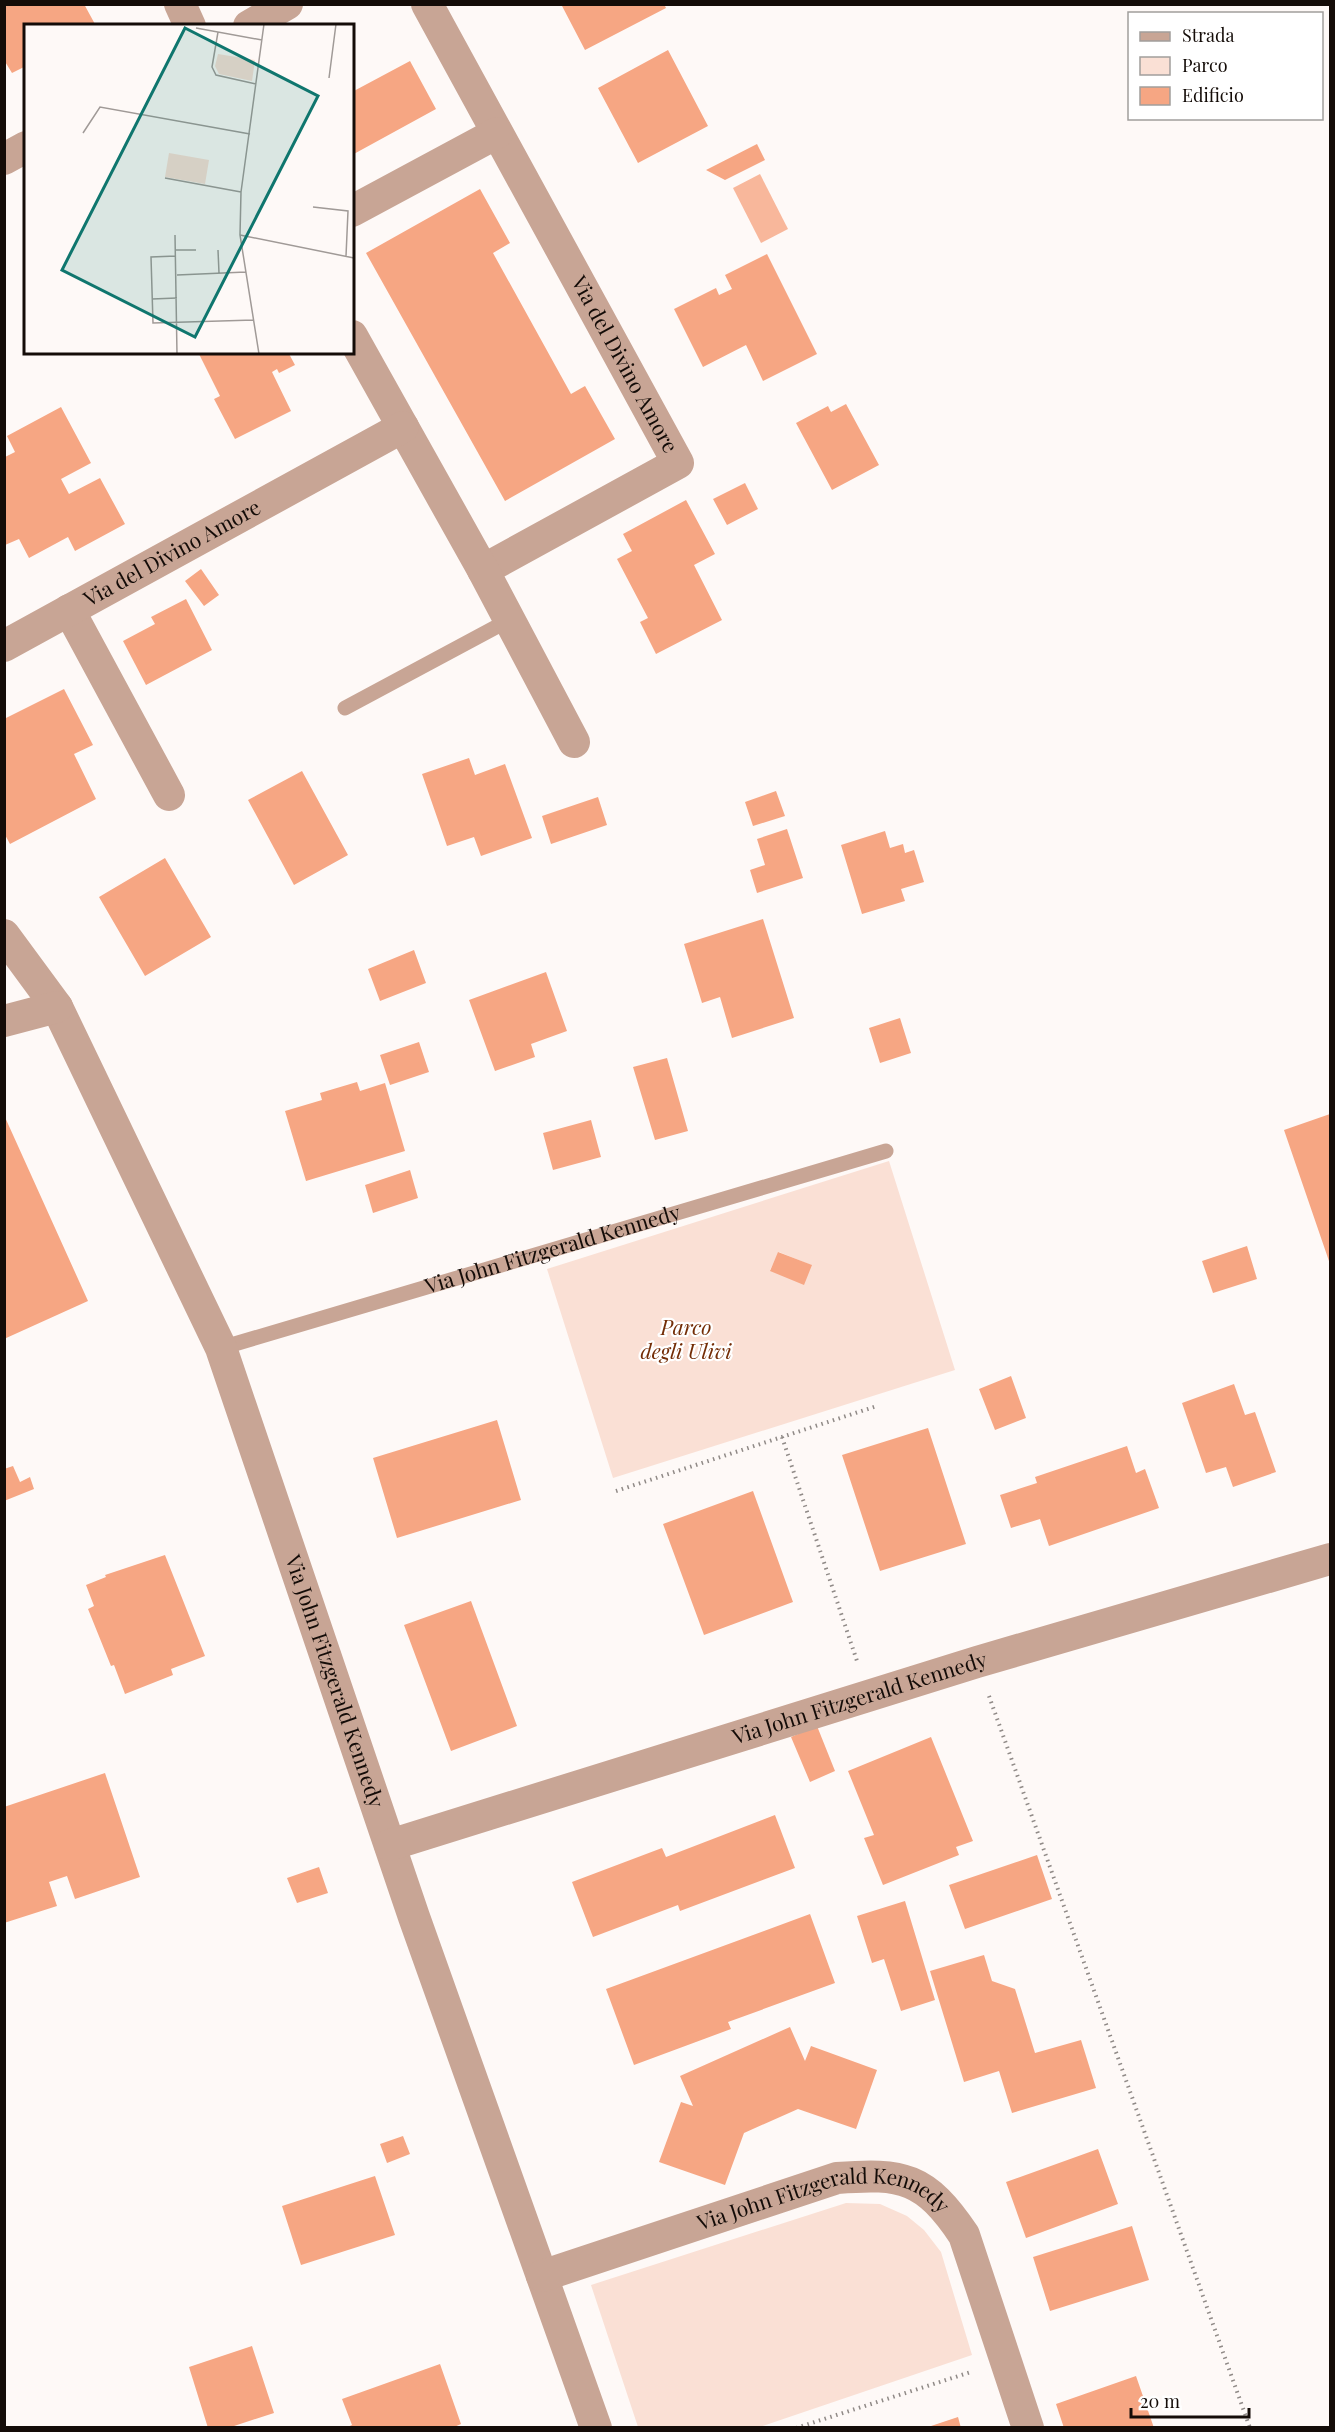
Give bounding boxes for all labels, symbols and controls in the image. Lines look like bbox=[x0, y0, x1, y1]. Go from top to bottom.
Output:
legend bbox=[1128, 12, 1323, 120]
text: Strada bbox=[1182, 23, 1235, 47]
inset map bbox=[24, 24, 354, 354]
text: Parco bbox=[1182, 53, 1228, 77]
text: Edificio bbox=[1182, 83, 1244, 107]
street label: Via del Divino Amore bbox=[566, 269, 686, 457]
street label: Via del Divino Amore bbox=[77, 492, 265, 612]
street label: Via John Fitzgerald Kennedy bbox=[420, 1197, 684, 1299]
park label: Parco degli Ulivi bbox=[640, 1312, 732, 1364]
street label: Via John Fitzgerald Kennedy bbox=[280, 1550, 392, 1811]
street label: Via John Fitzgerald Kennedy bbox=[727, 1644, 990, 1750]
text: Via John Fitzgerald Kennedy bbox=[692, 2160, 957, 2236]
street label: Via John Fitzgerald Kennedy bbox=[686, 2205, 952, 2239]
scale bar bbox=[1131, 2381, 1250, 2419]
text: 20 m bbox=[1140, 2389, 1180, 2413]

